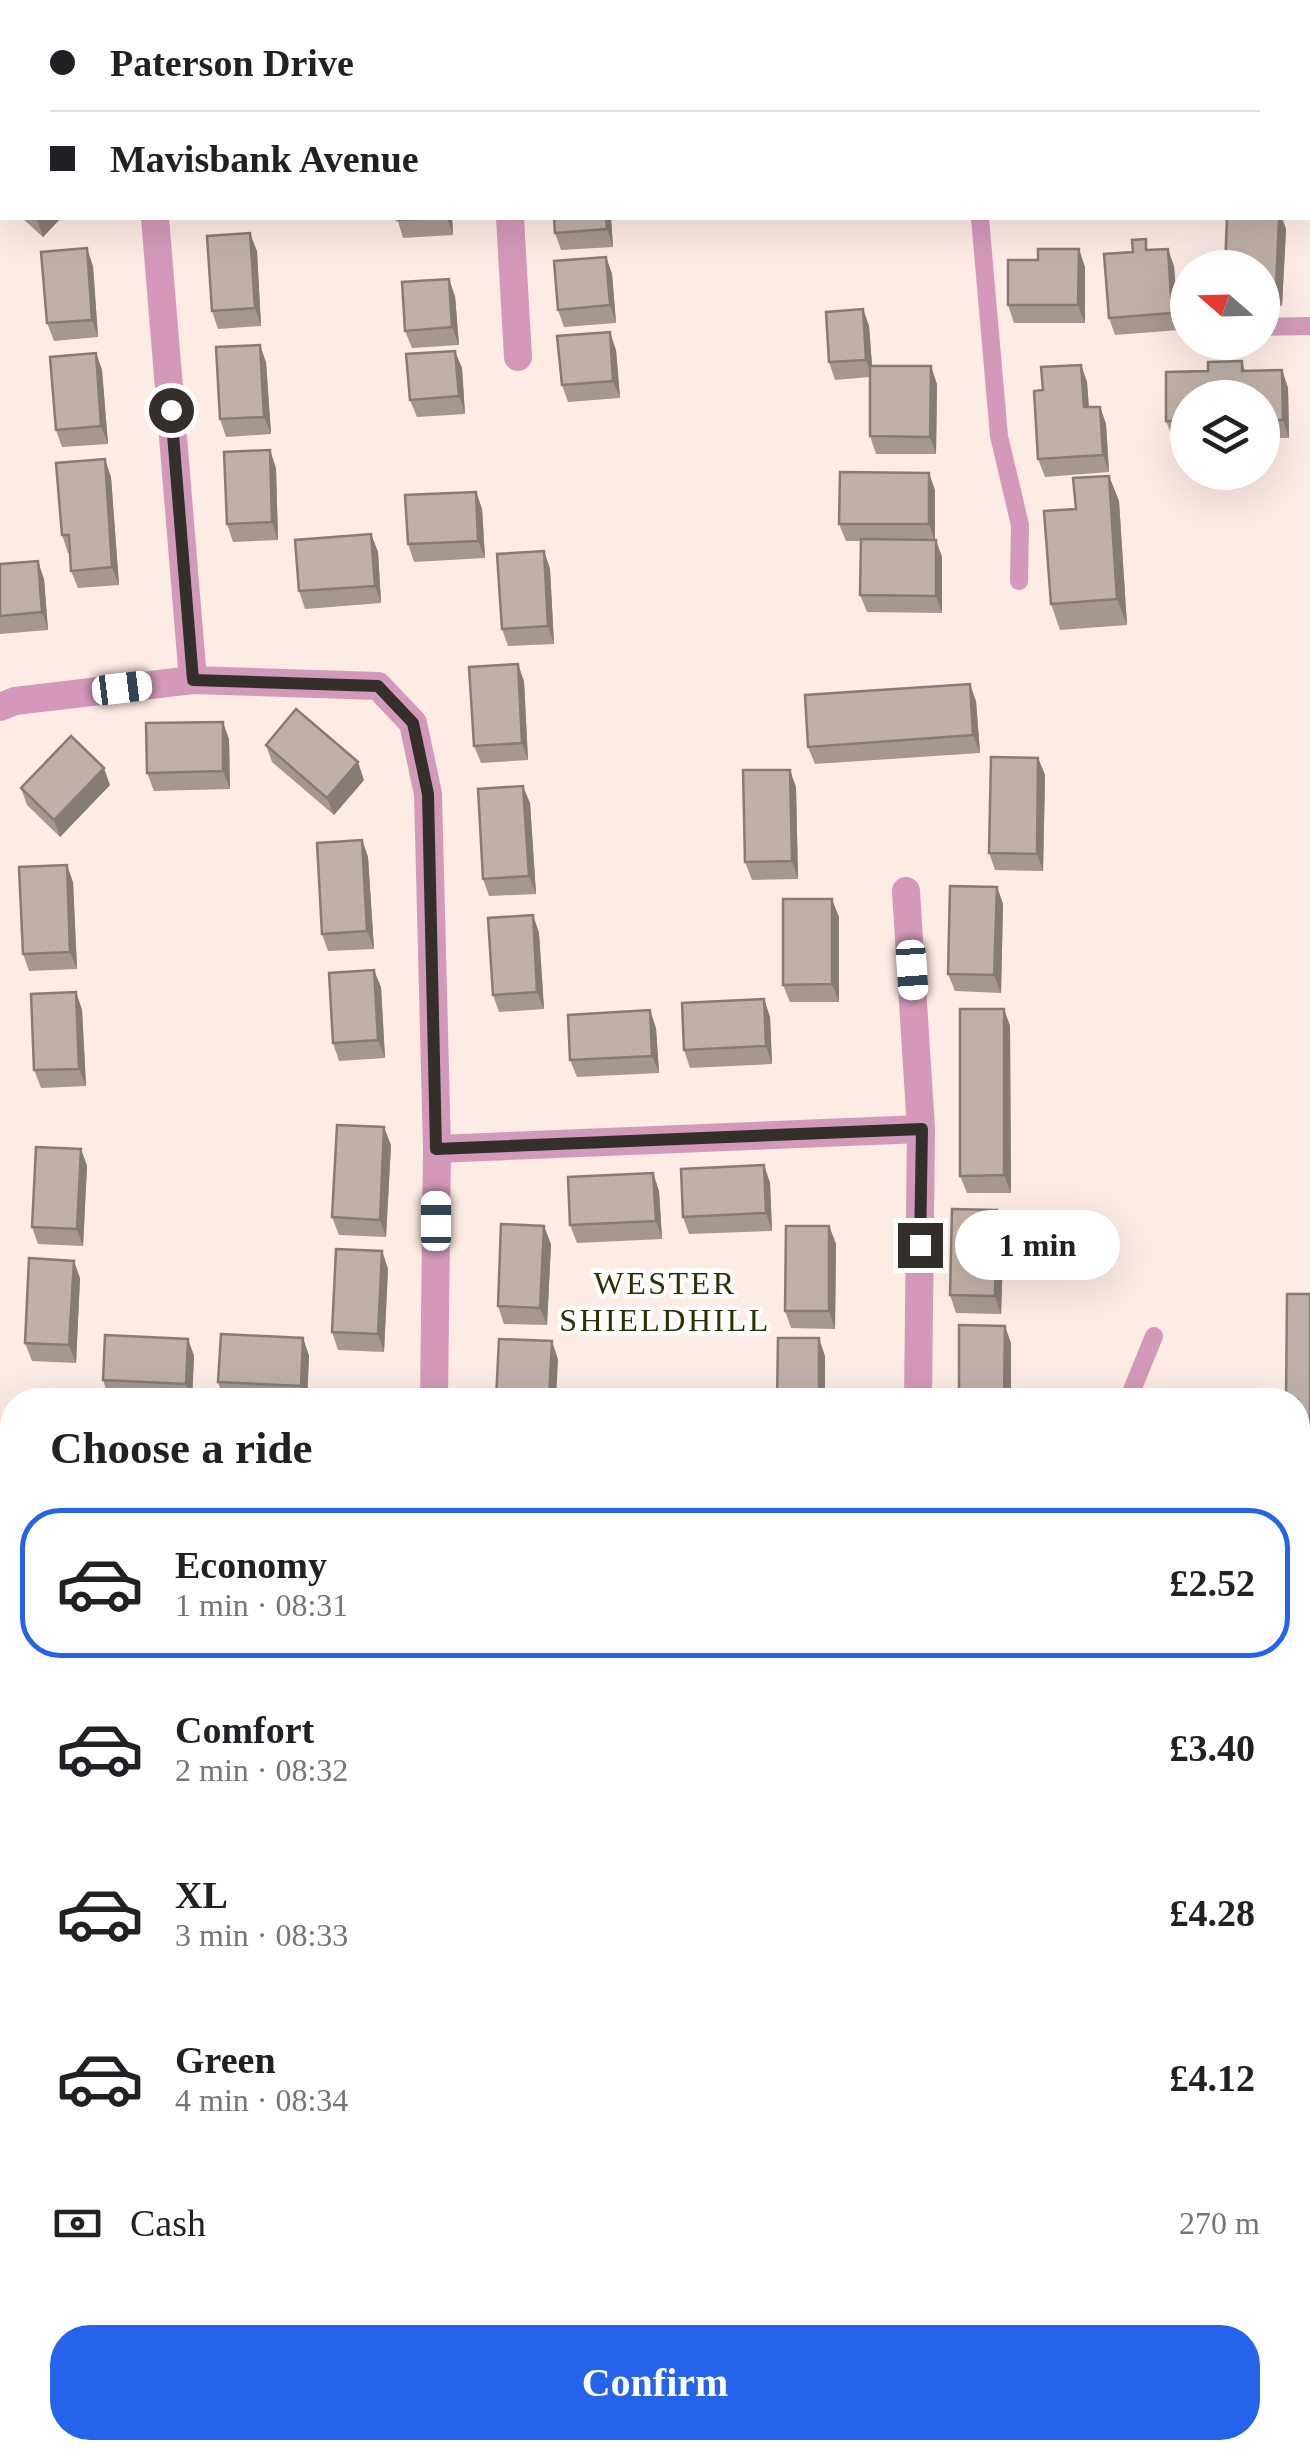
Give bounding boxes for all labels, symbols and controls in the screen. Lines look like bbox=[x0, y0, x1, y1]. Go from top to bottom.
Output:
text: Paterson Drive bbox=[110, 42, 354, 84]
text: Mavisbank Avenue bbox=[110, 138, 419, 180]
north arrow bbox=[1170, 250, 1280, 360]
map controls bbox=[1170, 250, 1280, 490]
button: layers bbox=[1170, 380, 1280, 490]
route start bbox=[149, 388, 194, 433]
car bbox=[90, 669, 154, 707]
car bbox=[895, 939, 929, 1001]
car bbox=[421, 1191, 451, 1251]
callout: 1 min bbox=[955, 1210, 1120, 1280]
route end bbox=[898, 1223, 943, 1268]
text: 1 min bbox=[999, 1227, 1076, 1263]
district label: WESTER SHIELDHILL bbox=[559, 1265, 771, 1338]
text: Choose a ride bbox=[50, 1423, 313, 1473]
icon: car bbox=[55, 1538, 145, 1628]
text: Economy bbox=[175, 1544, 327, 1586]
text: £2.52 bbox=[1170, 1562, 1255, 1604]
text: 1 min · 08:31 bbox=[175, 1587, 348, 1623]
icon: car bbox=[55, 1703, 145, 1793]
text: Comfort bbox=[175, 1709, 314, 1751]
text: £3.40 bbox=[1170, 1727, 1255, 1769]
text: 2 min · 08:32 bbox=[175, 1752, 348, 1788]
icon: car bbox=[55, 1868, 145, 1958]
text: XL bbox=[175, 1874, 228, 1916]
text: £4.28 bbox=[1170, 1892, 1255, 1934]
text: 3 min · 08:33 bbox=[175, 1917, 348, 1953]
icon: car bbox=[55, 2033, 145, 2123]
text: Green bbox=[175, 2039, 276, 2081]
text: £4.12 bbox=[1170, 2057, 1255, 2099]
text: 4 min · 08:34 bbox=[175, 2082, 348, 2118]
icon: cash bbox=[50, 2196, 105, 2251]
text: Cash bbox=[130, 2202, 206, 2244]
text: 270 m bbox=[1179, 2205, 1260, 2241]
button: Confirm bbox=[50, 2325, 1260, 2440]

